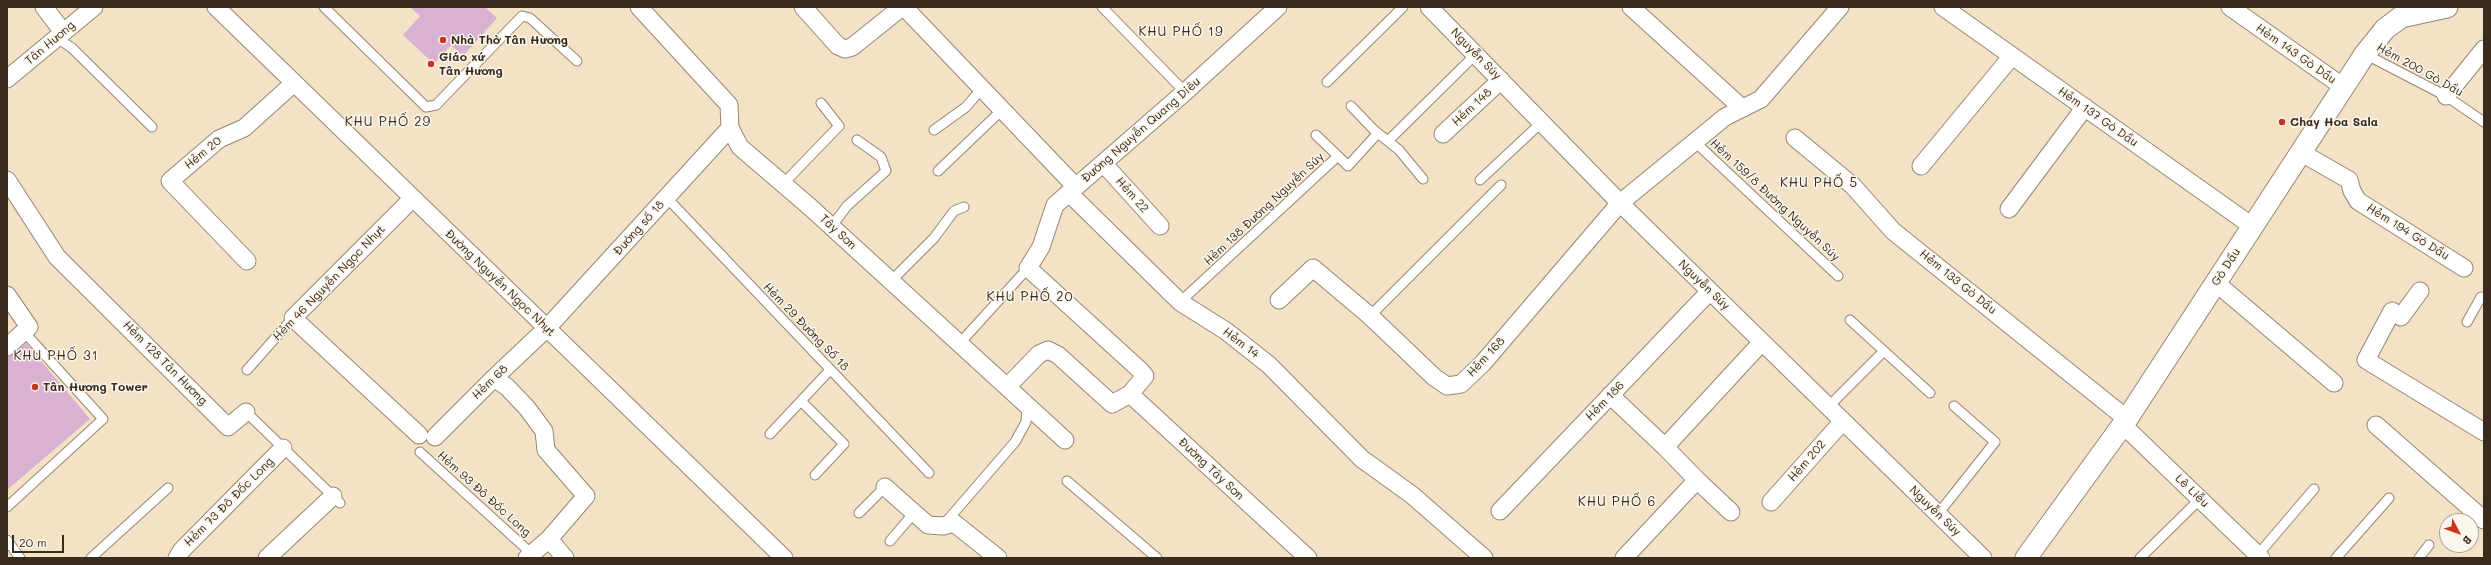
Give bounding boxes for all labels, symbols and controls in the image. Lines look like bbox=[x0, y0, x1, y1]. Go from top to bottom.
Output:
street label: Tân Hương bbox=[22, 18, 78, 68]
street label: Hẻm 143 Gò Dầu bbox=[2253, 21, 2339, 87]
district label: KHU PHỐ 19 bbox=[1138, 24, 1224, 40]
street label: Nguyễn Súy bbox=[1448, 25, 1504, 83]
place label: Nhà Thờ Tân Hương bbox=[451, 33, 568, 47]
marker: Nhà Thờ Tân Hương bbox=[438, 35, 448, 45]
street label: Hẻm 200 Gò Dầu bbox=[2374, 40, 2466, 100]
place label: Giáo xứ Tân Hương bbox=[439, 50, 503, 78]
marker: Giáo xứ Tân Hương bbox=[426, 59, 436, 69]
street label: Đường Nguyễn Quang Diêu bbox=[1079, 74, 1203, 186]
street label: Hẻm 137 Gò Dầu bbox=[2055, 84, 2141, 150]
street label: Hẻm 148 bbox=[1449, 85, 1495, 129]
district label: KHU PHỐ 29 bbox=[345, 114, 431, 130]
place label: Chay Hoa Sala bbox=[2290, 115, 2378, 129]
marker: Chay Hoa Sala bbox=[2277, 117, 2287, 127]
street label: Hẻm 20 bbox=[182, 134, 224, 172]
street label: Hẻm 159/8 Đường Nguyễn Súy bbox=[1707, 136, 1843, 264]
street label: Hẻm 138 Đường Nguyễn Súy bbox=[1201, 150, 1327, 268]
street label: Hẻm 22 bbox=[1112, 174, 1152, 216]
district label: KHU PHỐ 5 bbox=[1780, 175, 1858, 191]
street label: Đường số 18 bbox=[611, 197, 667, 259]
street label: Hẻm 194 Gò Dầu bbox=[2364, 201, 2452, 263]
street label: Tây Sơn bbox=[817, 211, 859, 253]
street label: Hẻm 46 Nguyễn Ngọc Nhựt bbox=[270, 222, 388, 344]
street label: Đường Nguyễn Ngọc Nhựt bbox=[442, 227, 558, 339]
street label: Gò Dầu bbox=[2208, 245, 2244, 289]
street label: Hẻm 133 Gò Dầu bbox=[1917, 247, 1999, 317]
street label: Nguyễn Súy bbox=[1675, 257, 1733, 313]
street label: Hẻm 29 Đường Số 18 bbox=[760, 280, 852, 374]
district label: KHU PHỐ 20 bbox=[987, 289, 1073, 305]
street label: Hẻm 128 Tân Hương bbox=[120, 318, 210, 408]
street label: Hẻm 14 bbox=[1220, 325, 1262, 361]
street label: Hẻm 168 bbox=[1464, 334, 1508, 380]
district label: KHU PHỐ 31 bbox=[13, 348, 99, 364]
street label: Hẻm 68 bbox=[469, 362, 511, 402]
street label: Hẻm 186 bbox=[1583, 378, 1627, 424]
place label: Tân Hương Tower bbox=[43, 380, 148, 394]
marker: Tân Hương Tower bbox=[30, 382, 40, 392]
street label: Đường Tây Sơn bbox=[1175, 435, 1247, 503]
street label: Hẻm 202 bbox=[1785, 437, 1829, 485]
street label: Hẻm 93 Đô Đốc Long bbox=[434, 448, 534, 540]
street label: Hẻm 73 Đô Đốc Long bbox=[181, 454, 277, 550]
street label: Lê Liễu bbox=[2172, 471, 2212, 511]
street label: Nguyễn Súy bbox=[1906, 483, 1964, 539]
district label: KHU PHỐ 6 bbox=[1578, 494, 1656, 510]
north arrow bbox=[2439, 513, 2479, 553]
scale bar bbox=[14, 527, 66, 553]
text: B bbox=[2460, 533, 2476, 548]
text: 20 m bbox=[19, 534, 47, 550]

